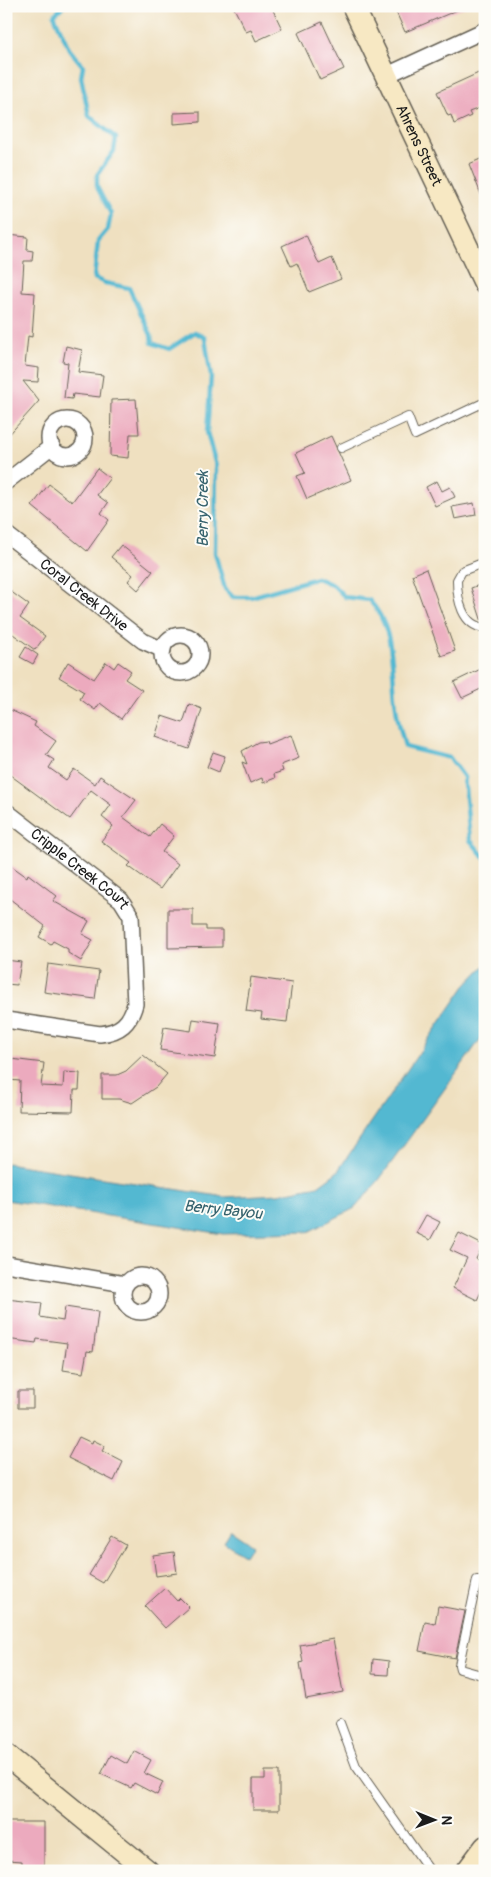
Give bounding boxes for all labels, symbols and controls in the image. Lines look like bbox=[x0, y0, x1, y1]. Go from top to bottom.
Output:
street label: Ahrens Street bbox=[392, 101, 447, 190]
water label: Berry Creek bbox=[193, 469, 213, 547]
street label: Coral Creek Drive bbox=[36, 554, 133, 636]
street label: Cripple Creek Court bbox=[27, 824, 134, 913]
water label: Berry Bayou bbox=[183, 1196, 264, 1224]
north arrow bbox=[408, 1794, 458, 1844]
text: N bbox=[438, 1815, 455, 1825]

